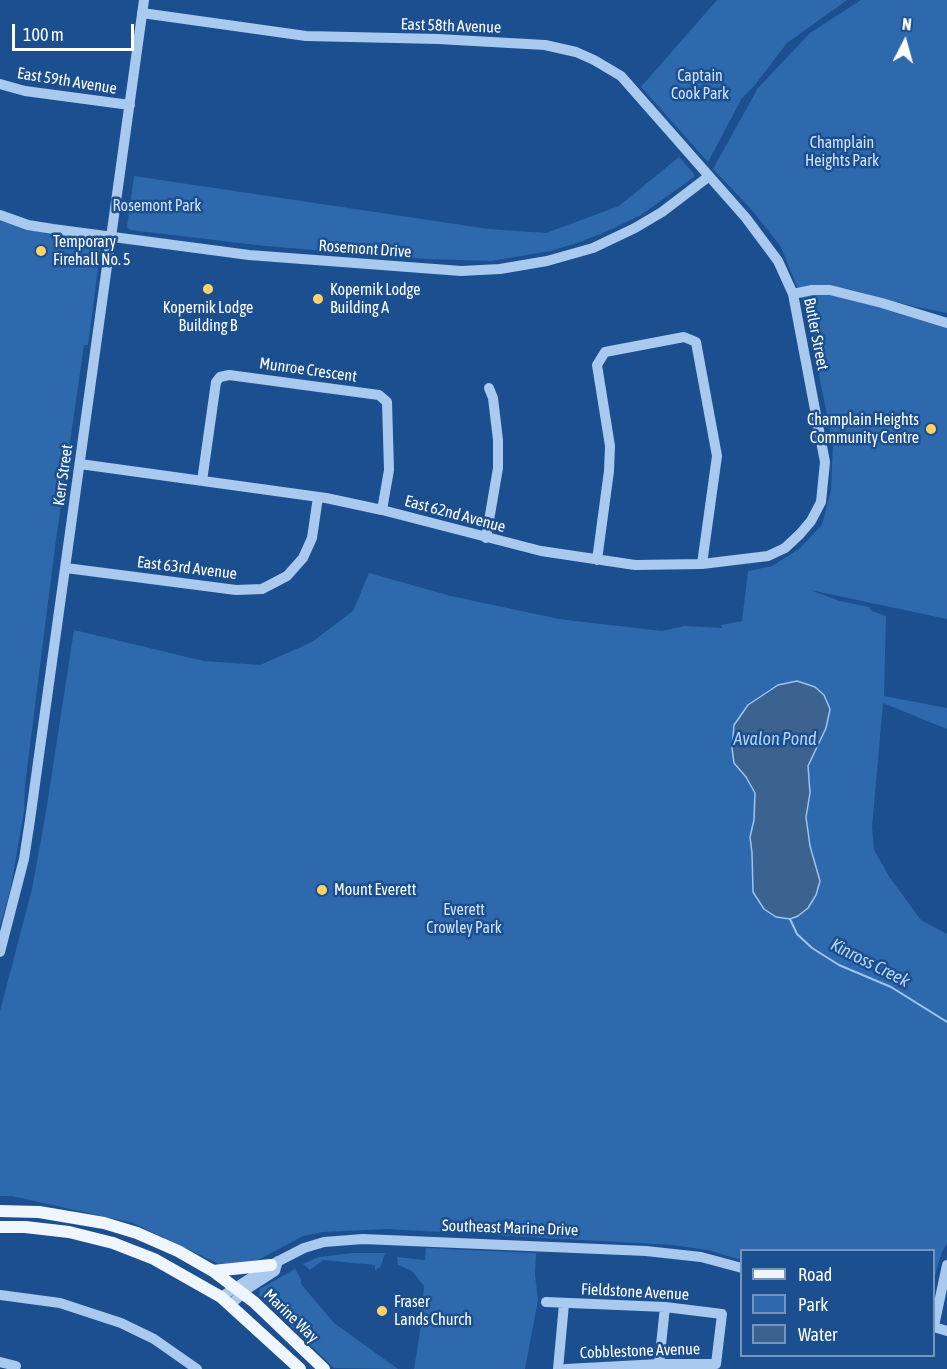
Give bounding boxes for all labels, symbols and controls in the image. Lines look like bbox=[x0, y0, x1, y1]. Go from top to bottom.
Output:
scale bar bbox=[15, 12, 136, 50]
north arrow bbox=[875, 12, 935, 72]
street label: East 58th Avenue bbox=[400, 15, 502, 37]
text: N bbox=[901, 15, 913, 34]
text: 100 m bbox=[23, 24, 64, 45]
street label: East 59th Avenue bbox=[16, 64, 118, 98]
park label: Captain Cook Park bbox=[671, 66, 729, 104]
park label: Champlain Heights Park bbox=[805, 133, 879, 171]
park label: Rosemont Park bbox=[113, 196, 201, 216]
place label: Temporary Firehall No. 5 bbox=[53, 232, 131, 270]
street label: Rosemont Drive bbox=[318, 236, 412, 262]
marker: Temporary Firehall No. 5 bbox=[34, 244, 48, 258]
place label: Kopernik Lodge Building A bbox=[330, 280, 420, 318]
marker: Kopernik Lodge Building B bbox=[201, 282, 215, 296]
marker: Kopernik Lodge Building A bbox=[311, 292, 325, 306]
street label: Butler Street bbox=[800, 296, 832, 372]
place label: Kopernik Lodge Building B bbox=[163, 298, 253, 336]
street label: Munroe Crescent bbox=[258, 354, 358, 386]
place label: Champlain Heights Community Centre bbox=[807, 410, 919, 448]
marker: Champlain Heights Community Centre bbox=[924, 422, 938, 436]
street label: Kerr Street bbox=[49, 443, 77, 507]
street label: East 62nd Avenue bbox=[402, 491, 508, 537]
street label: East 63rd Avenue bbox=[136, 552, 238, 584]
water label: Avalon Pond bbox=[734, 728, 816, 750]
place label: Mount Everett bbox=[334, 880, 416, 900]
marker: Mount Everett bbox=[315, 883, 329, 897]
park label: Everett Crowley Park bbox=[426, 900, 502, 938]
water label: Kinross Creek bbox=[827, 934, 913, 992]
street label: Southeast Marine Drive bbox=[442, 1216, 578, 1240]
legend bbox=[740, 1249, 935, 1357]
text: Road bbox=[798, 1264, 832, 1285]
street label: Fieldstone Avenue bbox=[580, 1280, 690, 1304]
street label: Marine Way bbox=[260, 1285, 322, 1347]
place label: Fraser Lands Church bbox=[394, 1292, 472, 1330]
text: Park bbox=[798, 1294, 828, 1315]
marker: Fraser Lands Church bbox=[375, 1304, 389, 1318]
text: Water bbox=[798, 1324, 837, 1345]
street label: Cobblestone Avenue bbox=[580, 1339, 700, 1363]

